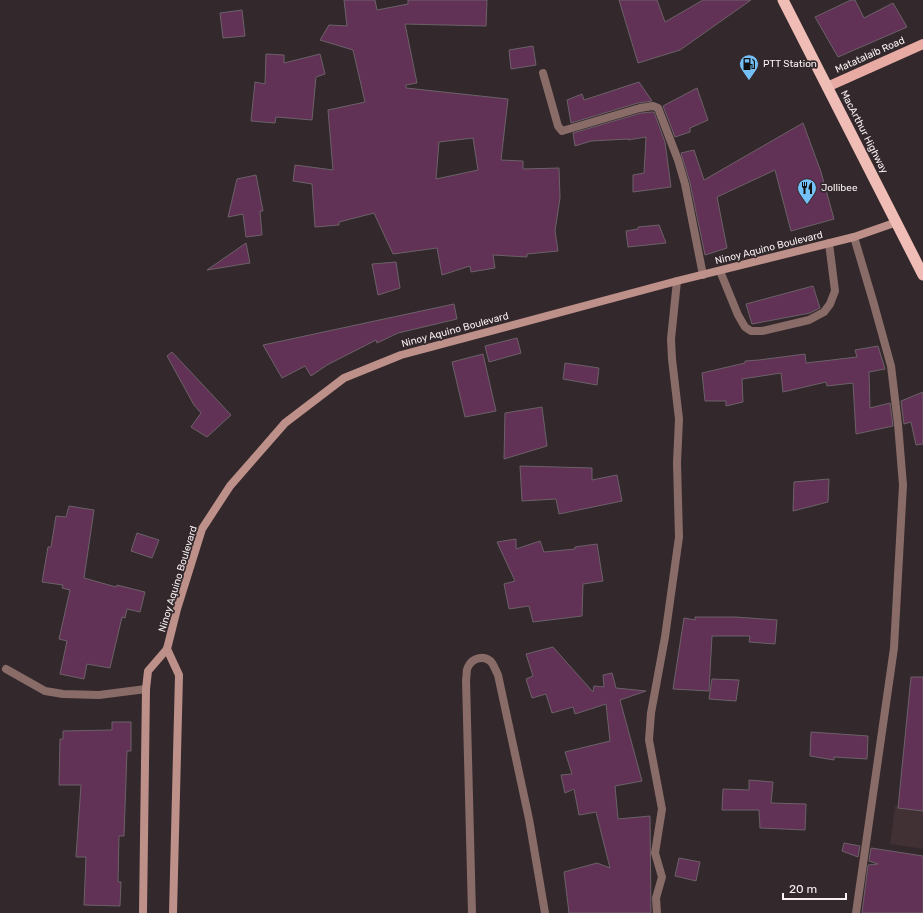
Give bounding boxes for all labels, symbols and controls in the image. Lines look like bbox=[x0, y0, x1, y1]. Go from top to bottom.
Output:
street label: Matatalaib Road bbox=[833, 34, 907, 76]
fuel station icon: PTT Station bbox=[738, 53, 760, 81]
place label: PTT Station bbox=[763, 58, 817, 70]
street label: MacArthur Highway bbox=[838, 88, 890, 176]
restaurant icon: Jollibee bbox=[796, 177, 818, 205]
place label: Jollibee bbox=[821, 182, 858, 194]
street label: Ninoy Aquino Boulevard bbox=[714, 229, 824, 267]
street label: Ninoy Aquino Boulevard bbox=[400, 310, 510, 350]
street label: Ninoy Aquino Boulevard bbox=[156, 524, 200, 634]
scale bar bbox=[783, 875, 846, 901]
text: 20 m bbox=[789, 882, 817, 896]

